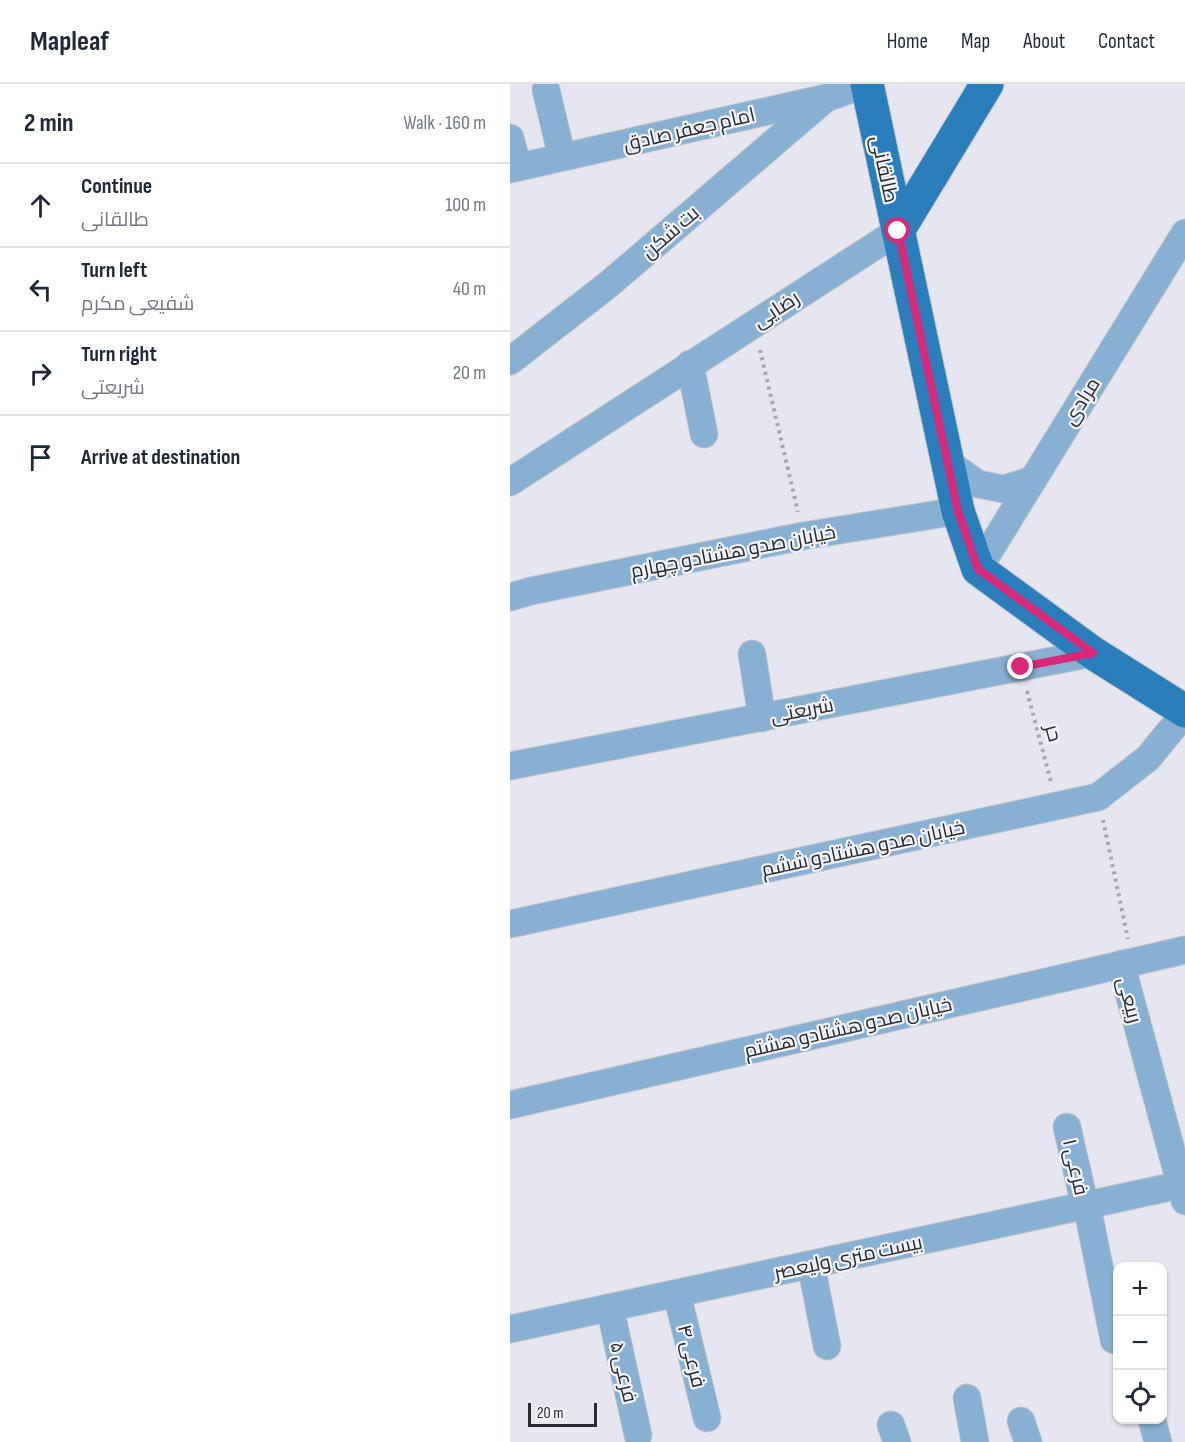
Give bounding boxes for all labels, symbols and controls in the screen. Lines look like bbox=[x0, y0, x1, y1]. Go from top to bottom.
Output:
text: Mapleaf bbox=[30, 25, 109, 58]
text: Home bbox=[887, 29, 928, 54]
text: Map bbox=[961, 29, 990, 54]
text: About bbox=[1023, 29, 1065, 54]
text: Contact bbox=[1098, 29, 1155, 54]
street label: امام جعفر صادق bbox=[621, 103, 758, 158]
text: 2 min bbox=[24, 108, 74, 139]
text: Walk · 160 m bbox=[403, 111, 486, 135]
street label: طالقانی bbox=[865, 133, 903, 205]
text: Continue bbox=[81, 173, 152, 200]
icon: ahead bbox=[24, 189, 57, 222]
text: 100 m bbox=[445, 193, 486, 217]
street label: بت شکن bbox=[637, 201, 704, 264]
text: طالقانی bbox=[81, 208, 149, 232]
route start bbox=[884, 217, 910, 243]
text: Turn left bbox=[81, 257, 147, 284]
icon: left bbox=[24, 273, 57, 306]
text: 40 m bbox=[453, 277, 486, 301]
street label: رضایی bbox=[749, 286, 804, 334]
text: شفیعی مکرم bbox=[81, 292, 194, 316]
text: Turn right bbox=[81, 341, 157, 368]
icon: right bbox=[24, 357, 57, 390]
text: 20 m bbox=[453, 361, 486, 385]
street label: مرادی bbox=[1058, 373, 1106, 430]
text: شریعتی bbox=[81, 376, 145, 400]
icon: arrive bbox=[24, 441, 57, 474]
text: Arrive at destination bbox=[81, 444, 240, 471]
street label: خیابان صدو هشتادو چهارم bbox=[629, 520, 838, 585]
route end bbox=[1007, 653, 1033, 679]
street label: شریعتی bbox=[769, 693, 836, 729]
street label: حر bbox=[1039, 721, 1067, 745]
street label: خیابان صدو هشتادو ششم bbox=[759, 816, 967, 883]
street label: ربیعی bbox=[1111, 975, 1147, 1026]
street label: خیابان صدو هشتادو هشتم bbox=[742, 992, 955, 1065]
street label: فرعی ۱ bbox=[1057, 1137, 1093, 1198]
street label: بیست متری ولیعصر bbox=[771, 1231, 925, 1286]
map controls bbox=[1113, 1262, 1167, 1424]
button: + bbox=[1113, 1262, 1167, 1316]
button: − bbox=[1113, 1316, 1167, 1370]
street label: فرعی ۴ bbox=[672, 1322, 710, 1390]
street label: فرعی ۵ bbox=[604, 1339, 642, 1405]
button: locate bbox=[1113, 1370, 1167, 1424]
scale bar bbox=[528, 1400, 597, 1428]
text: 20 m bbox=[537, 1404, 564, 1423]

